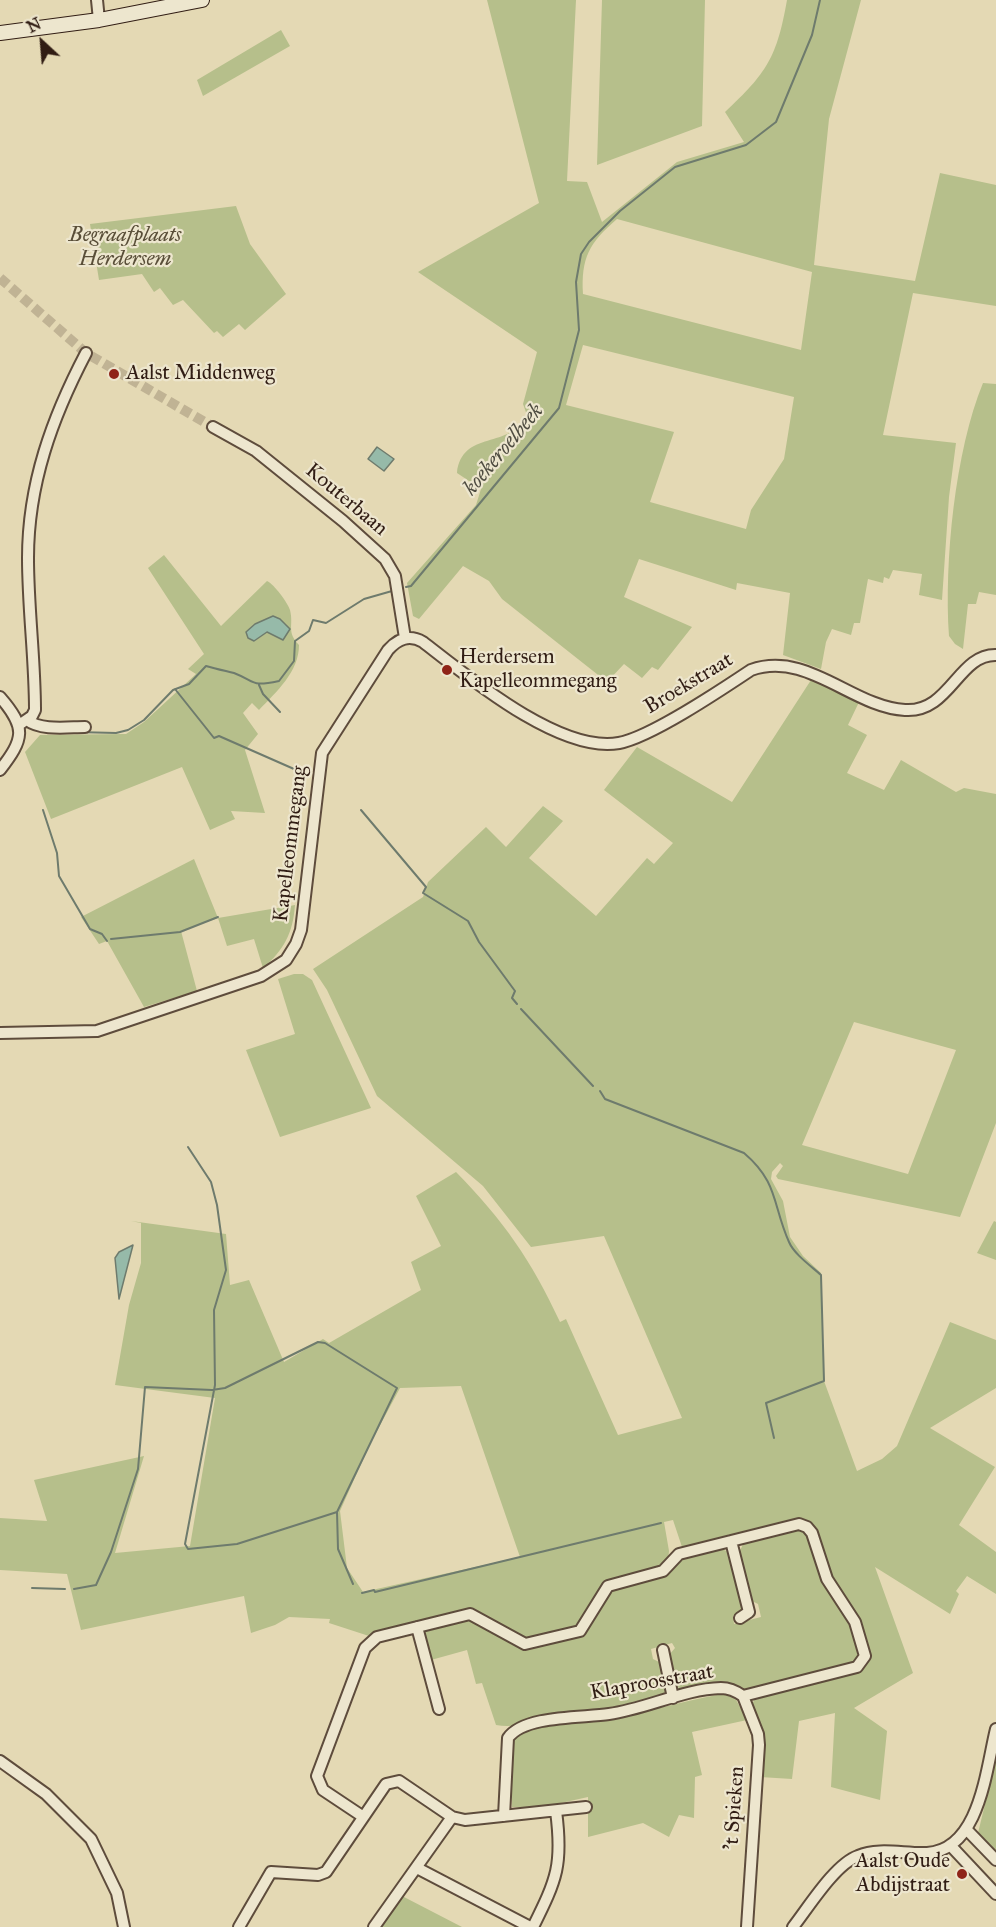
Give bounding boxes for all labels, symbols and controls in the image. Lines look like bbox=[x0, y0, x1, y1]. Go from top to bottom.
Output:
north arrow bbox=[12, 12, 72, 72]
text: N bbox=[24, 14, 44, 37]
park label: Begraafplaats Herdersem bbox=[69, 223, 181, 273]
place label: Aalst Middenweg bbox=[126, 361, 275, 387]
marker: Aalst Middenweg bbox=[107, 367, 121, 381]
water label: koekeroelbeek bbox=[458, 399, 550, 501]
street label: Kouterbaan bbox=[300, 458, 392, 542]
place label: Herdersem Kapelleommegang bbox=[459, 645, 617, 695]
street label: Broekstraat bbox=[640, 648, 738, 720]
marker: Herdersem Kapelleommegang bbox=[440, 663, 454, 677]
street label: Kapelleommegang bbox=[269, 764, 313, 924]
street label: Klaproosstraat bbox=[588, 1660, 716, 1706]
street label: 't Spieken bbox=[720, 1765, 750, 1851]
place label: Aalst Oude Abdijstraat bbox=[855, 1849, 950, 1899]
marker: Aalst Oude Abdijstraat bbox=[955, 1867, 969, 1881]

